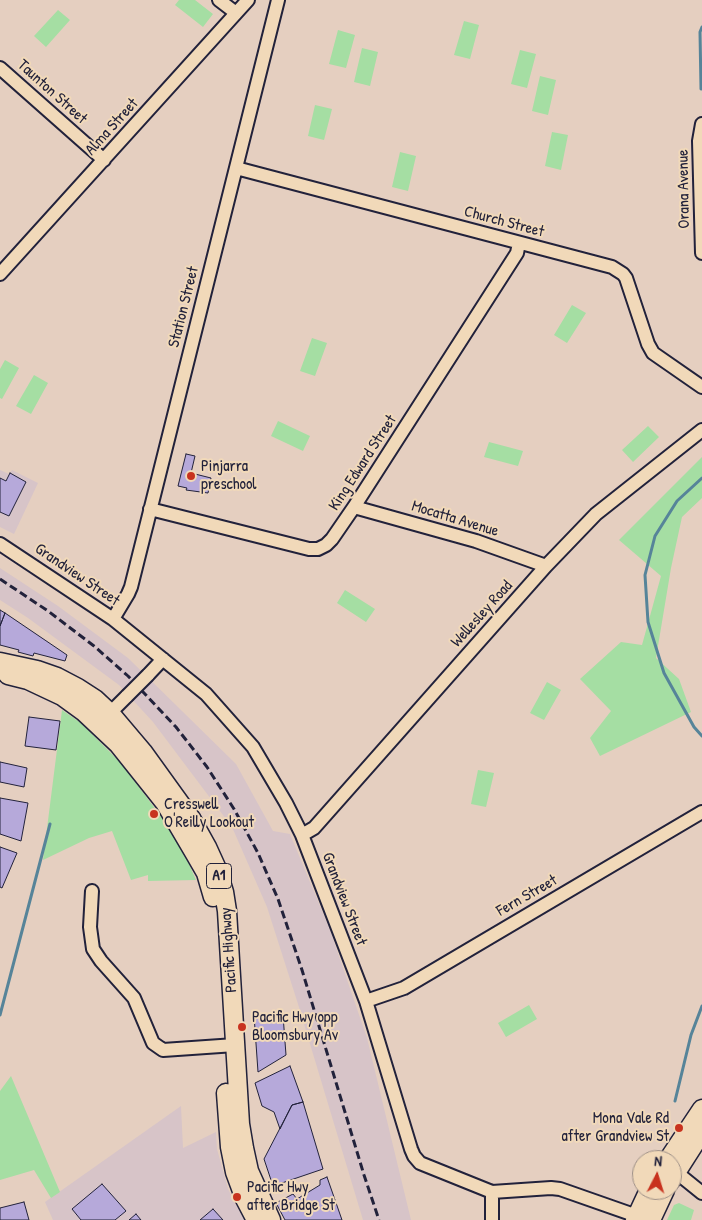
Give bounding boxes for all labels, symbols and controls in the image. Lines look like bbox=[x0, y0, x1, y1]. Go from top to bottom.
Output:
street label: Taunton Street bbox=[13, 56, 91, 128]
street label: Alma Street bbox=[81, 95, 143, 159]
street label: Orana Avenue bbox=[674, 149, 694, 229]
street label: Church Street bbox=[462, 202, 546, 242]
street label: Station Street bbox=[165, 264, 203, 350]
street label: King Edward Street bbox=[325, 412, 401, 514]
place label: Pinjarra preschool bbox=[201, 457, 257, 495]
marker: Pinjarra preschool bbox=[185, 470, 197, 482]
street label: Mocatta Avenue bbox=[409, 497, 501, 541]
street label: Grandview Street bbox=[31, 540, 123, 610]
street label: Wellesley Road bbox=[447, 577, 517, 651]
place label: Cresswell O'Reilly Lookout bbox=[164, 795, 254, 833]
marker: Cresswell O'Reilly Lookout bbox=[148, 808, 160, 820]
street label: Grandview Street bbox=[317, 850, 371, 948]
road number: A1 bbox=[206, 864, 232, 888]
street label: Fern Street bbox=[493, 871, 561, 921]
street label: Pacific Highway bbox=[216, 907, 242, 993]
place label: Pacific Hwy opp Bloomsbury Av bbox=[252, 1008, 338, 1046]
marker: Pacific Hwy opp Bloomsbury Av bbox=[236, 1021, 248, 1033]
place label: Mona Vale Rd after Grandview St bbox=[561, 1109, 669, 1147]
marker: Mona Vale Rd after Grandview St bbox=[673, 1122, 685, 1134]
north arrow bbox=[632, 1150, 682, 1200]
text: N bbox=[654, 1151, 663, 1170]
place label: Pacific Hwy after Bridge St bbox=[247, 1178, 335, 1216]
marker: Pacific Hwy after Bridge St bbox=[231, 1191, 243, 1203]

